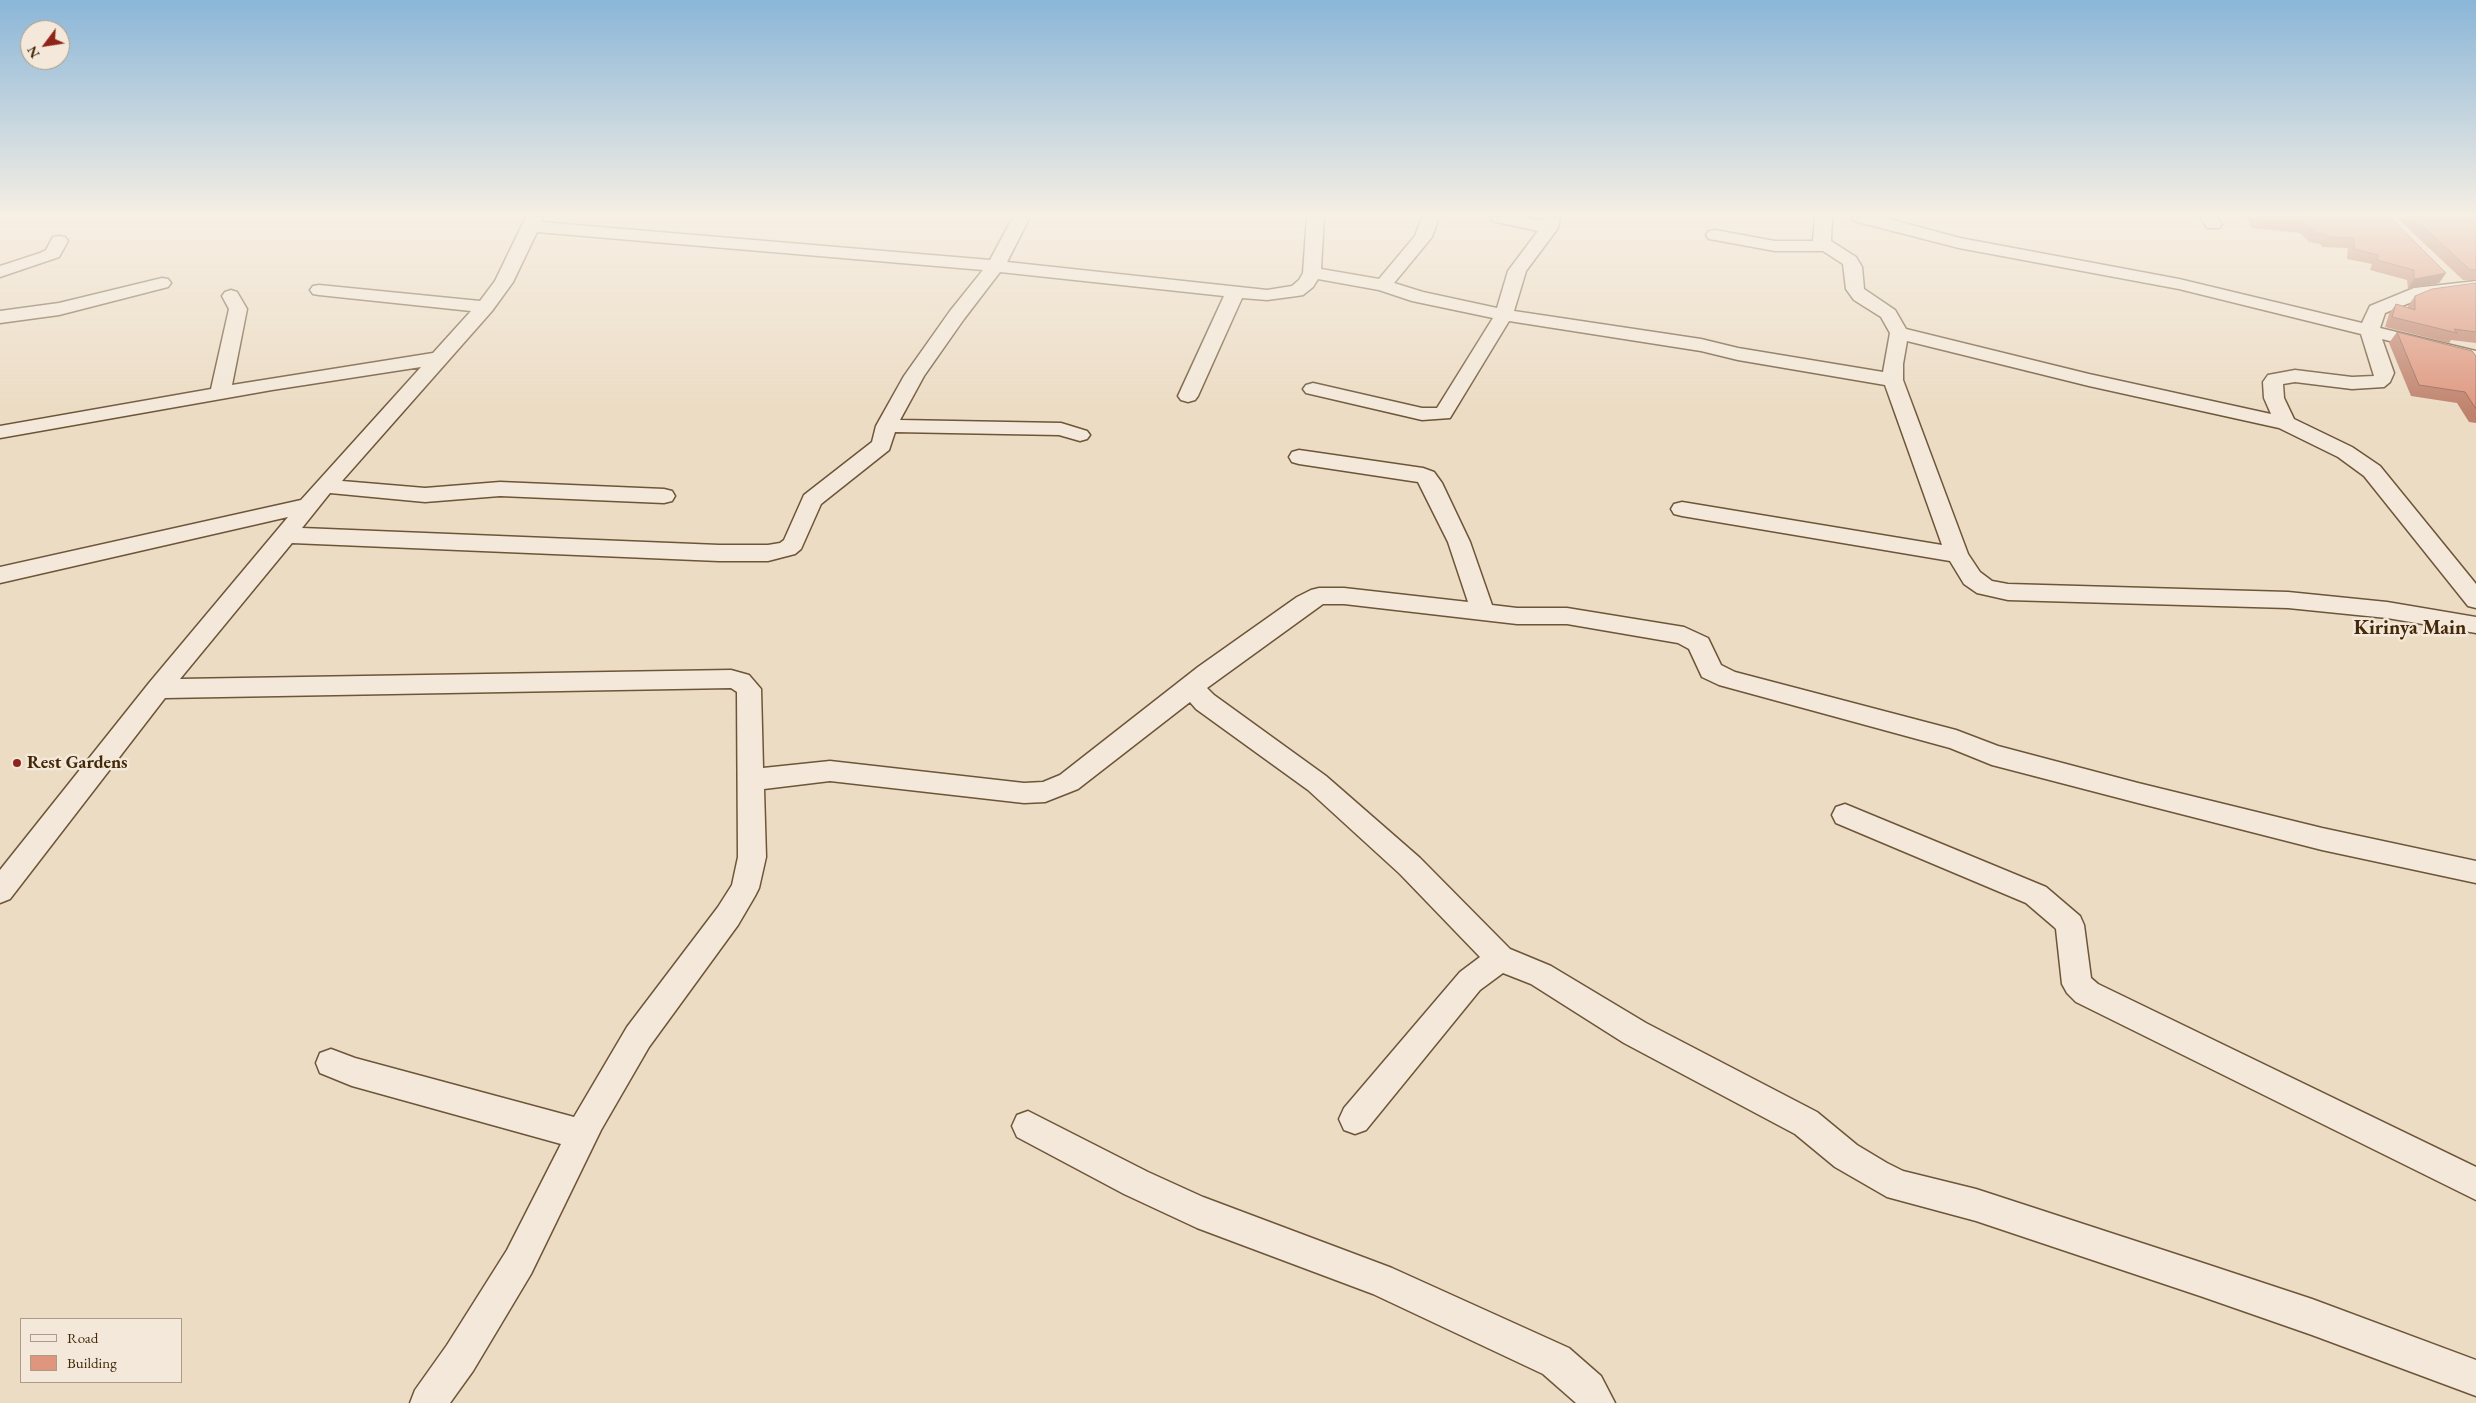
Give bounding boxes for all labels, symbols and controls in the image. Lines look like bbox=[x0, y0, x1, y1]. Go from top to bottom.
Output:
north arrow bbox=[20, 20, 70, 70]
text: N bbox=[22, 43, 44, 62]
district label: Kirinya Main bbox=[2354, 617, 2466, 641]
place label: Rest Gardens bbox=[27, 752, 128, 774]
marker: Rest Gardens bbox=[11, 757, 23, 769]
legend bbox=[20, 1318, 182, 1383]
text: Road bbox=[67, 1328, 98, 1347]
text: Building bbox=[67, 1353, 117, 1372]

